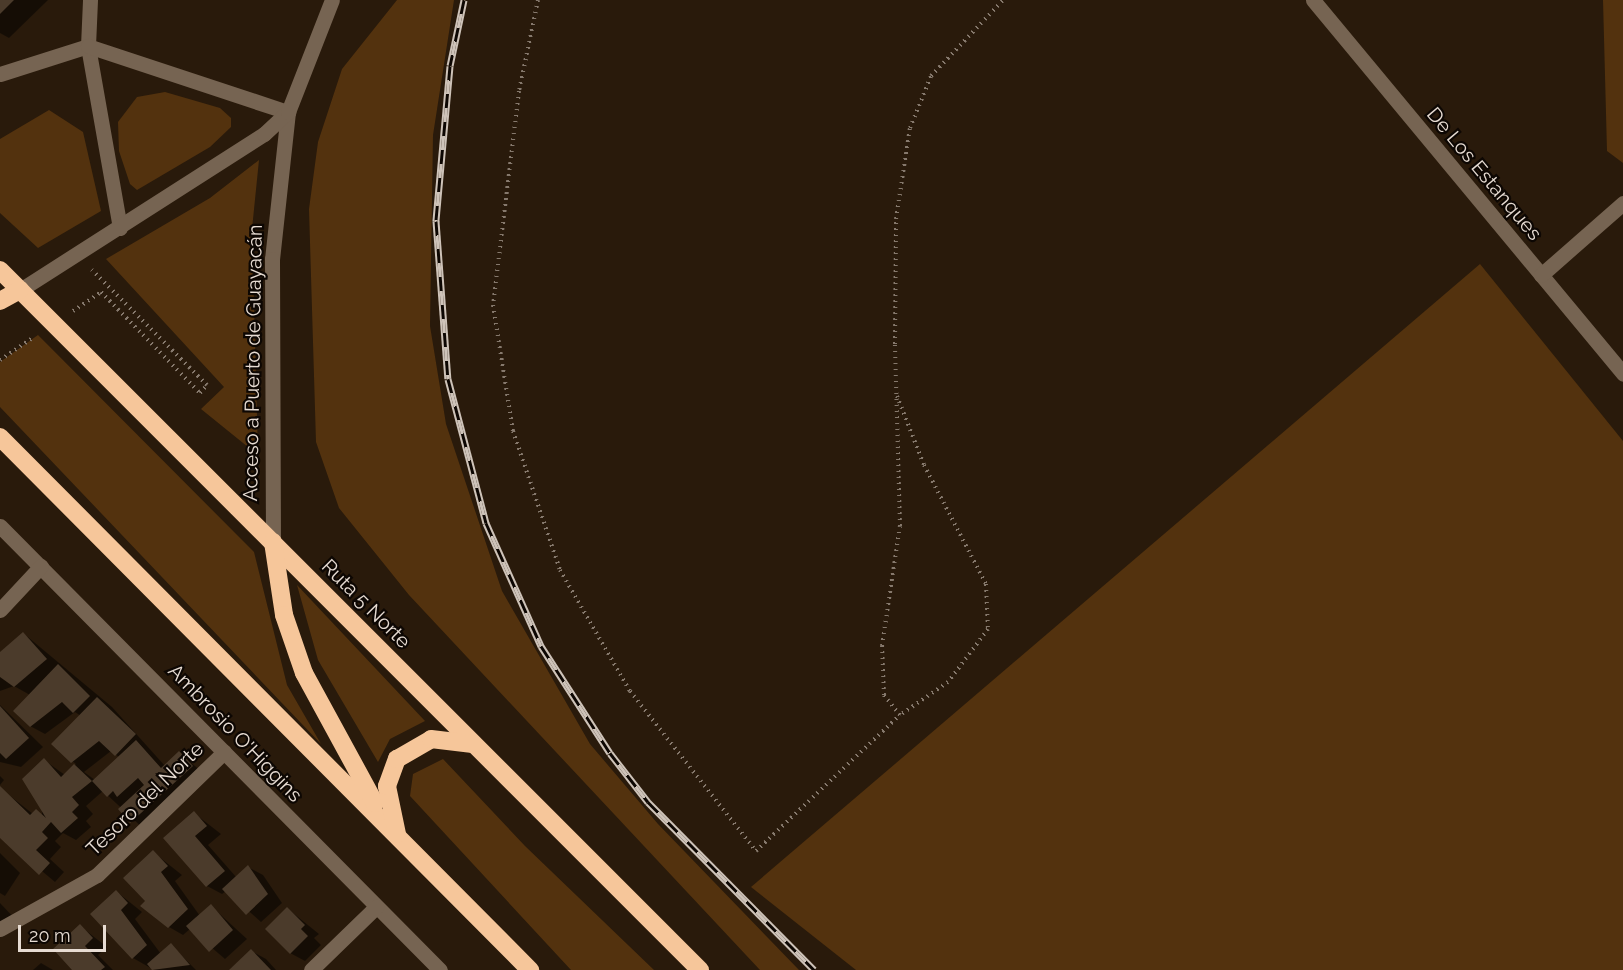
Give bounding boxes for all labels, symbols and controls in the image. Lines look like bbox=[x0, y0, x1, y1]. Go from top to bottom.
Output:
street label: De Los Estanques bbox=[1421, 103, 1547, 245]
street label: Acceso a Puerto de Guayacán bbox=[239, 224, 267, 502]
street label: Ruta 5 Norte bbox=[317, 555, 415, 653]
street label: Ambrosio O'Higgins bbox=[163, 659, 307, 807]
street label: Tesoro del Norte bbox=[81, 737, 209, 861]
scale bar bbox=[21, 913, 110, 951]
text: 20 m bbox=[29, 925, 71, 946]

